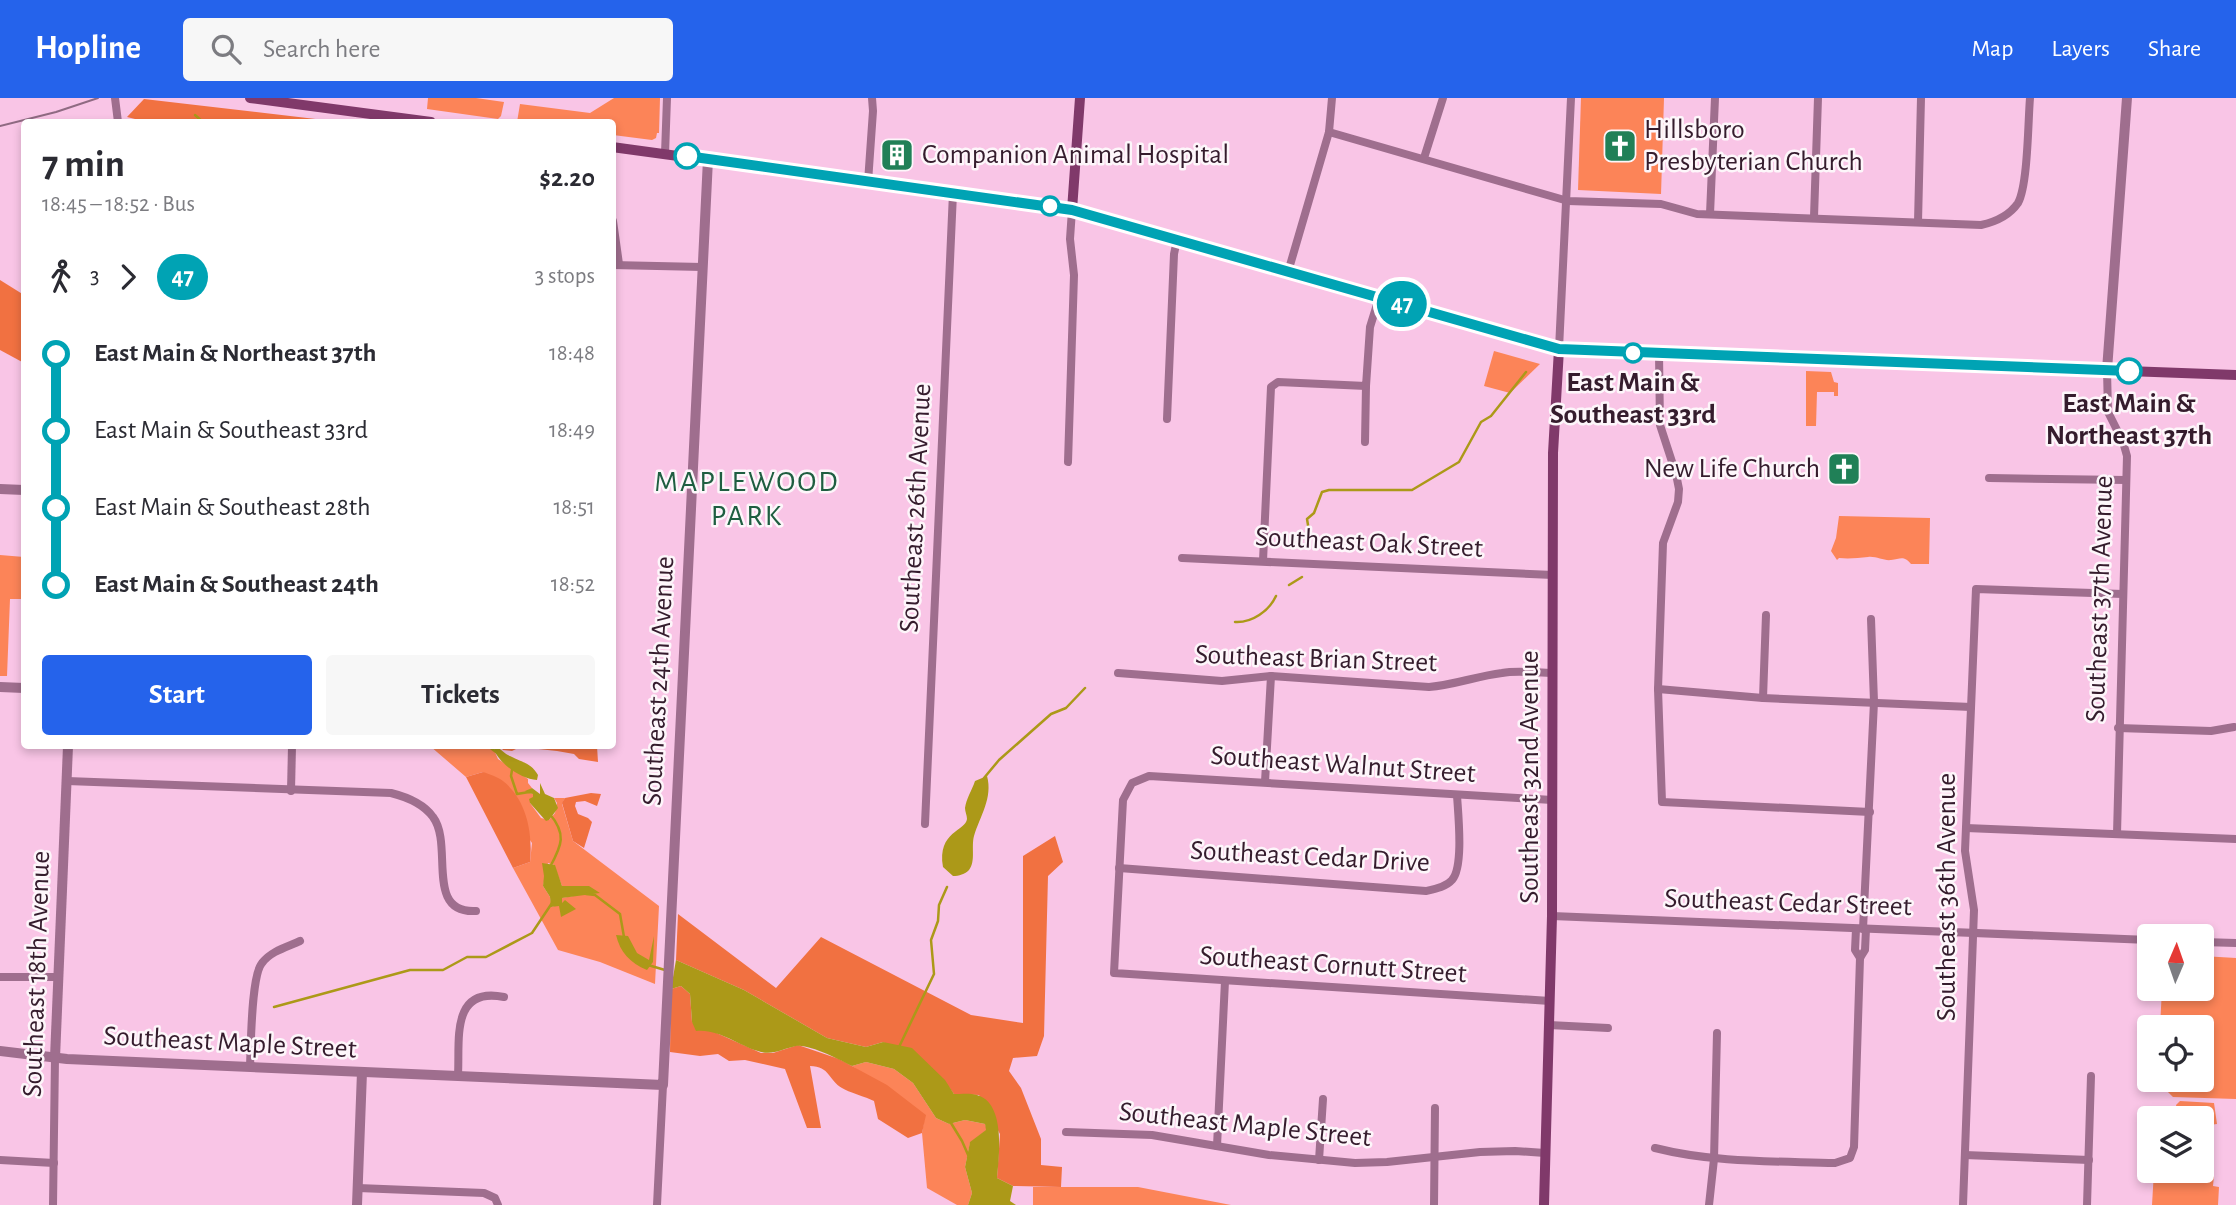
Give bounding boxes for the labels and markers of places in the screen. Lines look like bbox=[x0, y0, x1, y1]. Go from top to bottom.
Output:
place label: Hillsboro Presbyterian Church bbox=[1644, 116, 1863, 176]
church icon: Hillsboro Presbyterian Church bbox=[1601, 127, 1639, 165]
building icon: Companion Animal Hospital bbox=[878, 136, 916, 174]
place label: Companion Animal Hospital bbox=[922, 141, 1229, 169]
unlabelled marker bbox=[674, 143, 700, 169]
unlabelled marker bbox=[1040, 196, 1060, 216]
marker: East Main & Southeast 33rd bbox=[1623, 343, 1643, 363]
marker: East Main & Northeast 37th bbox=[2116, 358, 2142, 384]
place label: East Main & Southeast 33rd bbox=[1550, 369, 1716, 429]
place label: East Main & Northeast 37th bbox=[2046, 390, 2212, 450]
church icon: New Life Church bbox=[1825, 450, 1863, 488]
place label: New Life Church bbox=[1644, 455, 1820, 483]

